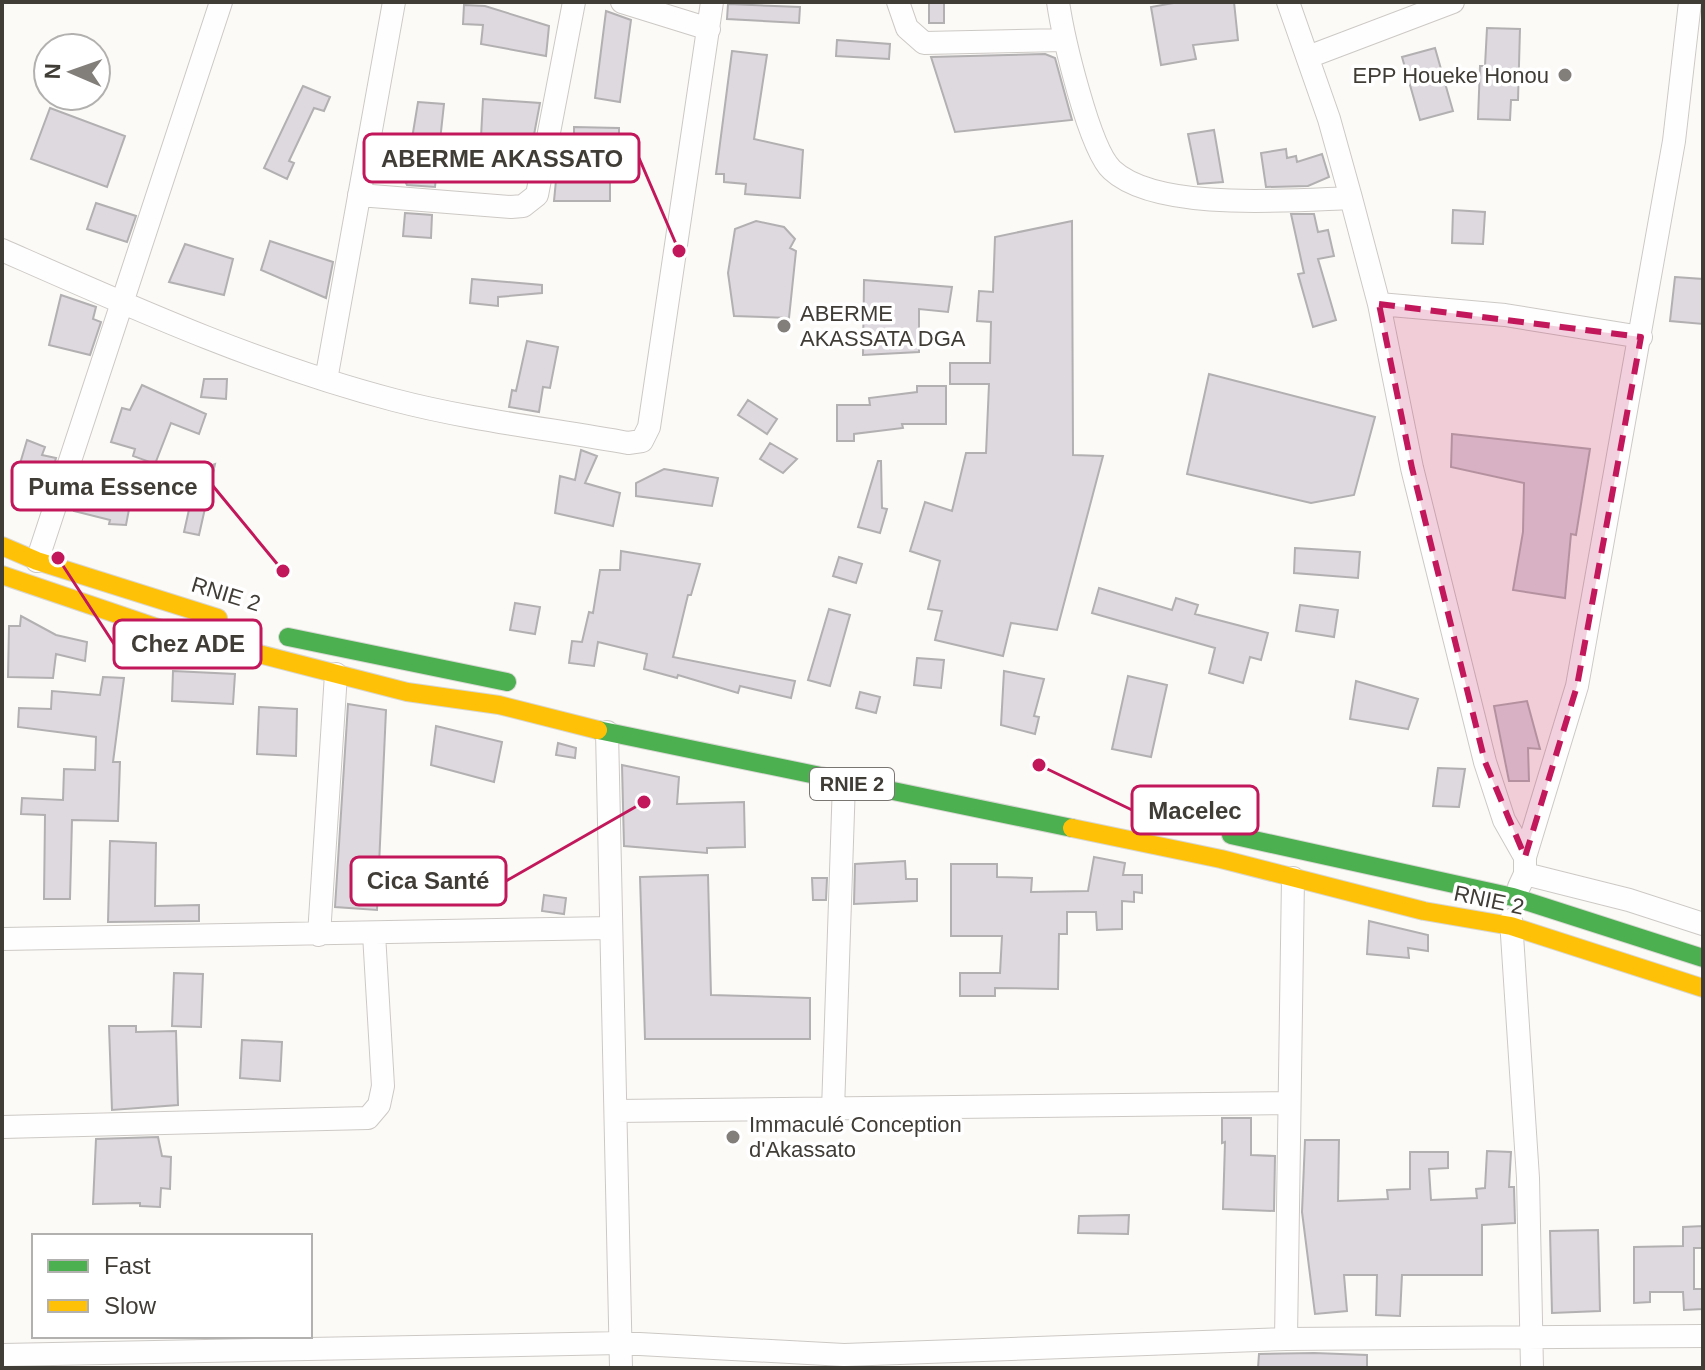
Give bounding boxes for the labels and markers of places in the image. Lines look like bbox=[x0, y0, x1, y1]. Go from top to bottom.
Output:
place label: EPP Houeke Honou bbox=[1352, 63, 1549, 88]
marker: EPP Houeke Honou bbox=[1556, 66, 1574, 84]
callout: ABERME AKASSATO bbox=[364, 134, 639, 182]
place label: ABERME AKASSATA DGA bbox=[800, 301, 966, 351]
marker: ABERME AKASSATA DGA bbox=[775, 317, 793, 335]
callout: Puma Essence bbox=[12, 462, 213, 510]
callout: Chez ADE bbox=[114, 620, 261, 668]
callout: Macelec bbox=[1132, 786, 1258, 834]
callout: Cica Santé bbox=[351, 857, 506, 905]
place label: Immaculé Conception d'Akassato bbox=[749, 1112, 962, 1162]
marker: Immaculé Conception d'Akassato bbox=[724, 1128, 742, 1146]

